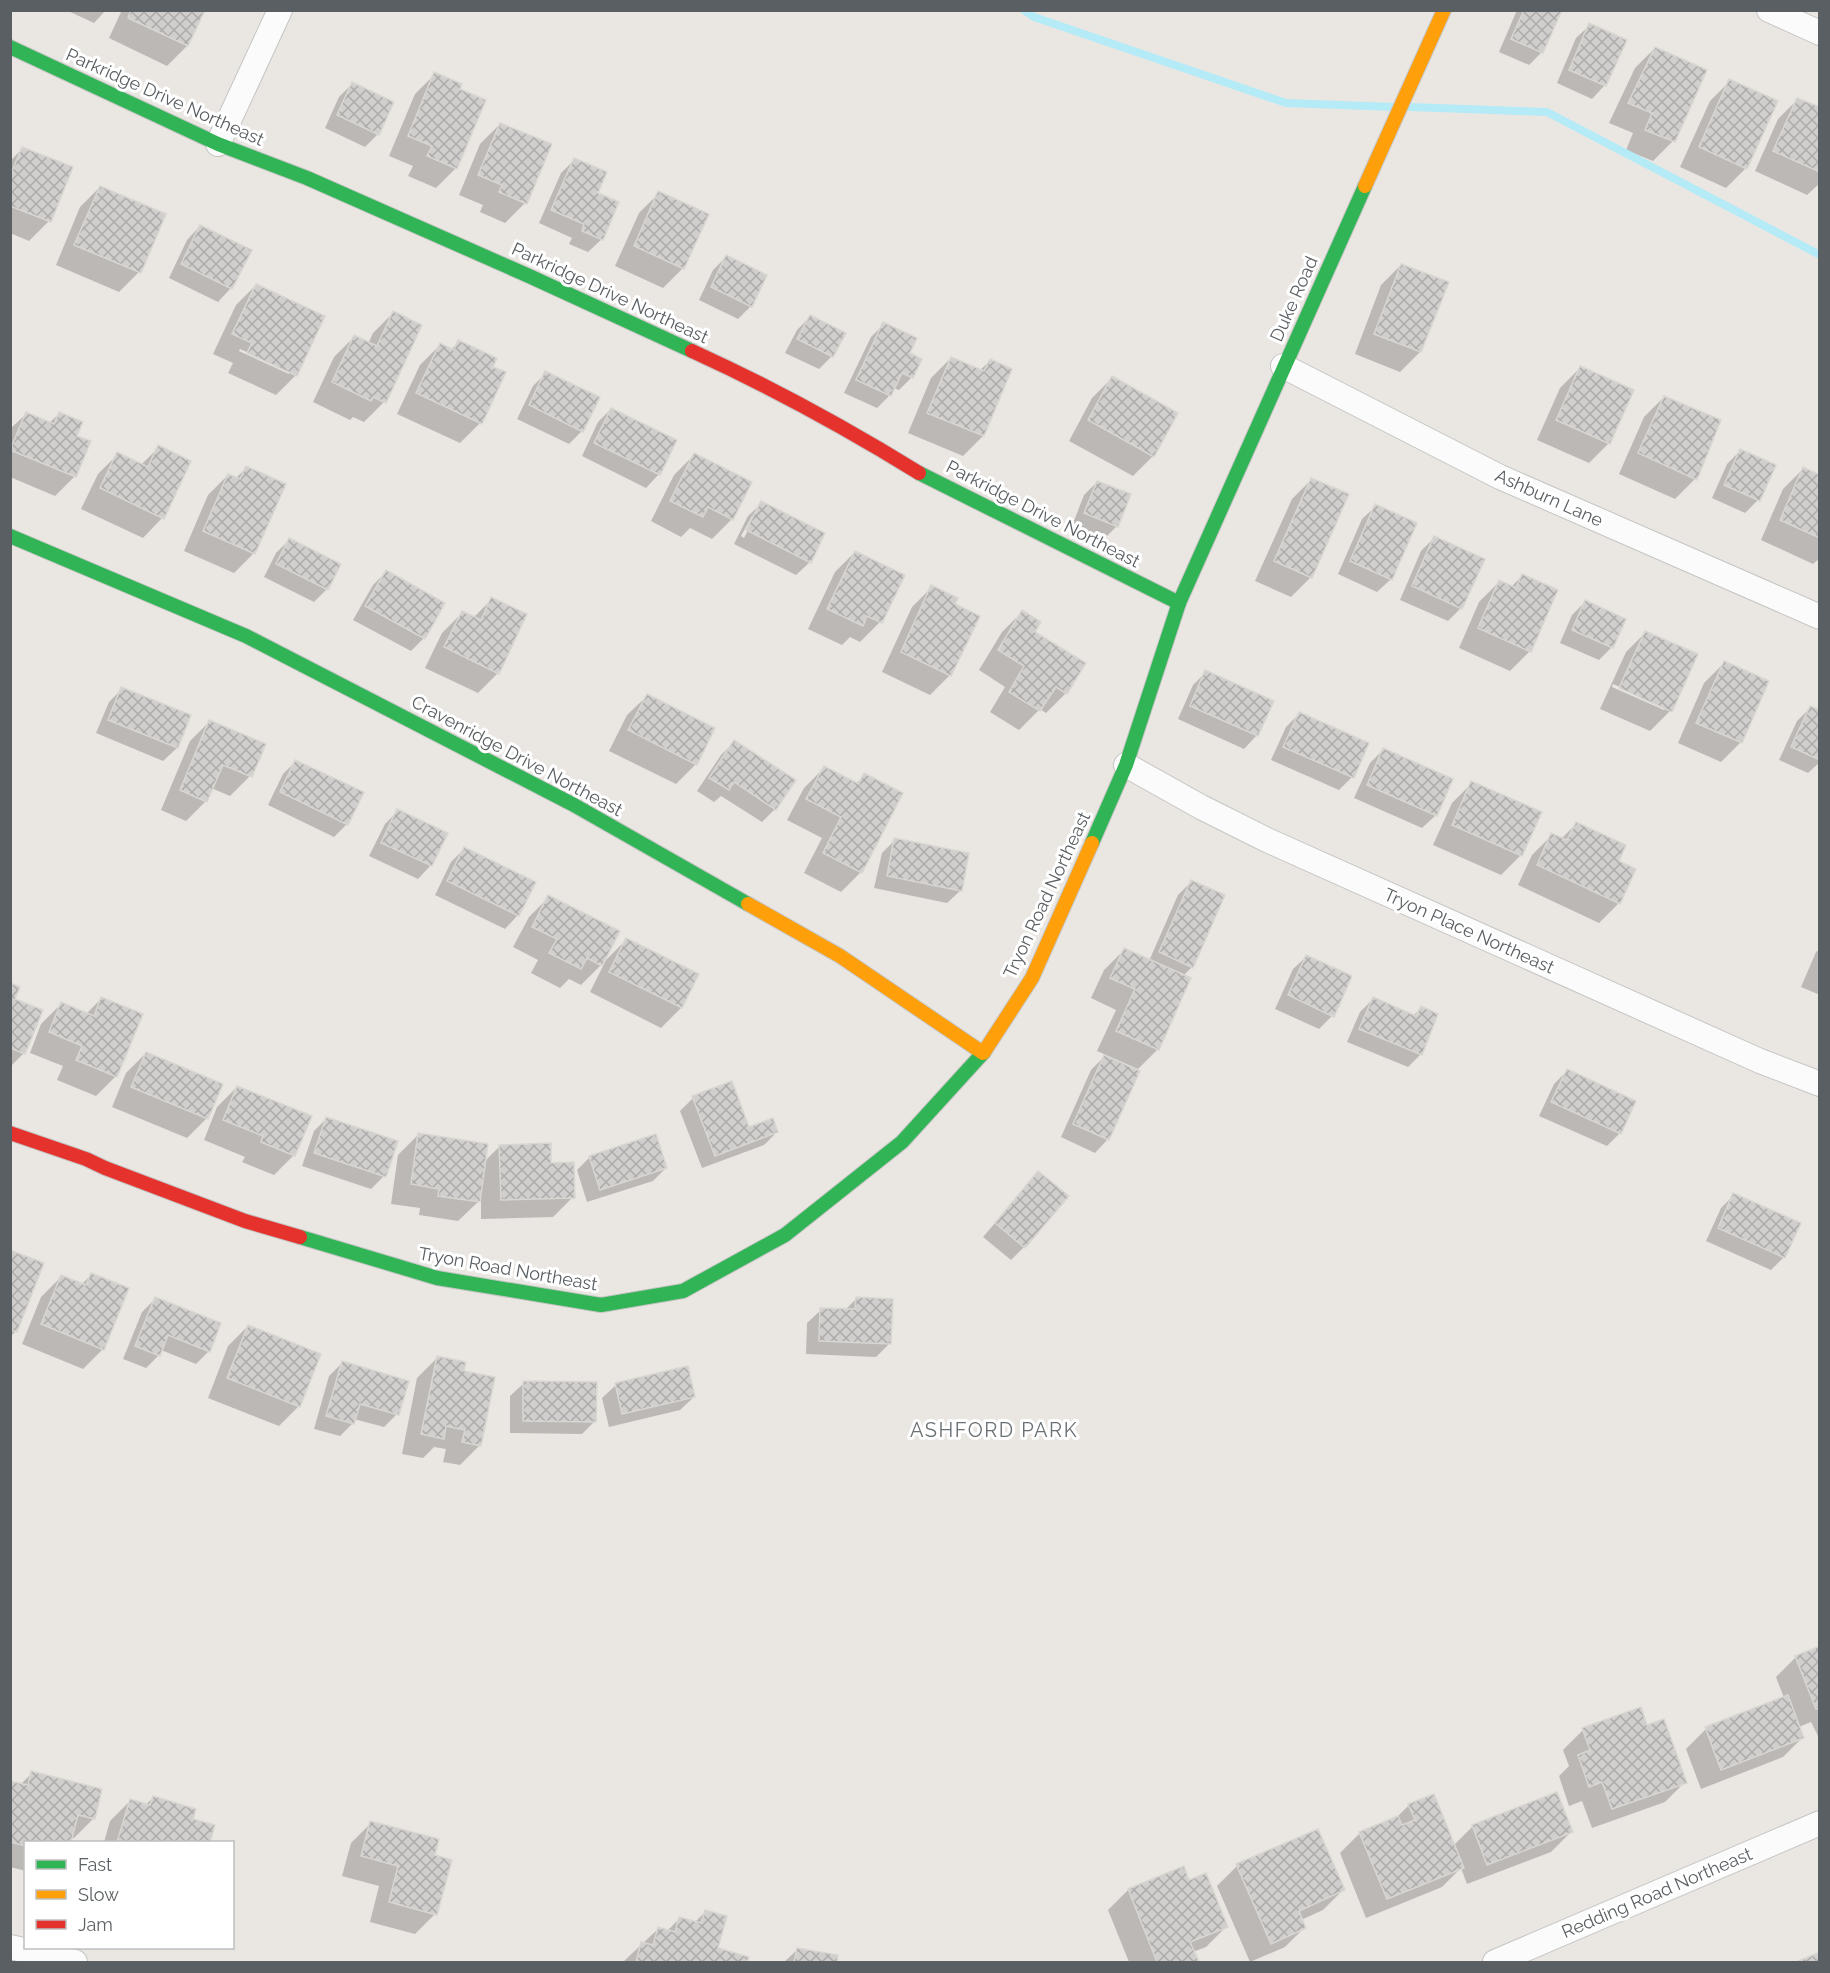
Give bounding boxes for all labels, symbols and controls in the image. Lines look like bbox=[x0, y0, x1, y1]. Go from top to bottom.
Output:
street label: Parkridge Drive Northeast bbox=[63, 43, 267, 150]
street label: Parkridge Drive Northeast bbox=[509, 238, 712, 347]
street label: Duke Road bbox=[1265, 253, 1322, 345]
street label: Parkridge Drive Northeast bbox=[943, 456, 1144, 572]
street label: Ashburn Lane bbox=[1492, 464, 1607, 531]
street label: Cravenridge Drive Northeast bbox=[408, 691, 626, 820]
street label: Tryon Road Northeast bbox=[999, 808, 1094, 981]
street label: Tryon Place Northeast bbox=[1381, 883, 1558, 978]
street label: Tryon Road Northeast bbox=[417, 1242, 599, 1295]
district label: ASHFORD PARK bbox=[910, 1418, 1078, 1442]
legend bbox=[24, 1841, 234, 1949]
street label: Redding Road Northeast bbox=[1558, 1843, 1755, 1942]
text: Fast bbox=[78, 1854, 112, 1875]
text: Slow bbox=[78, 1884, 119, 1905]
text: Jam bbox=[78, 1914, 113, 1935]

